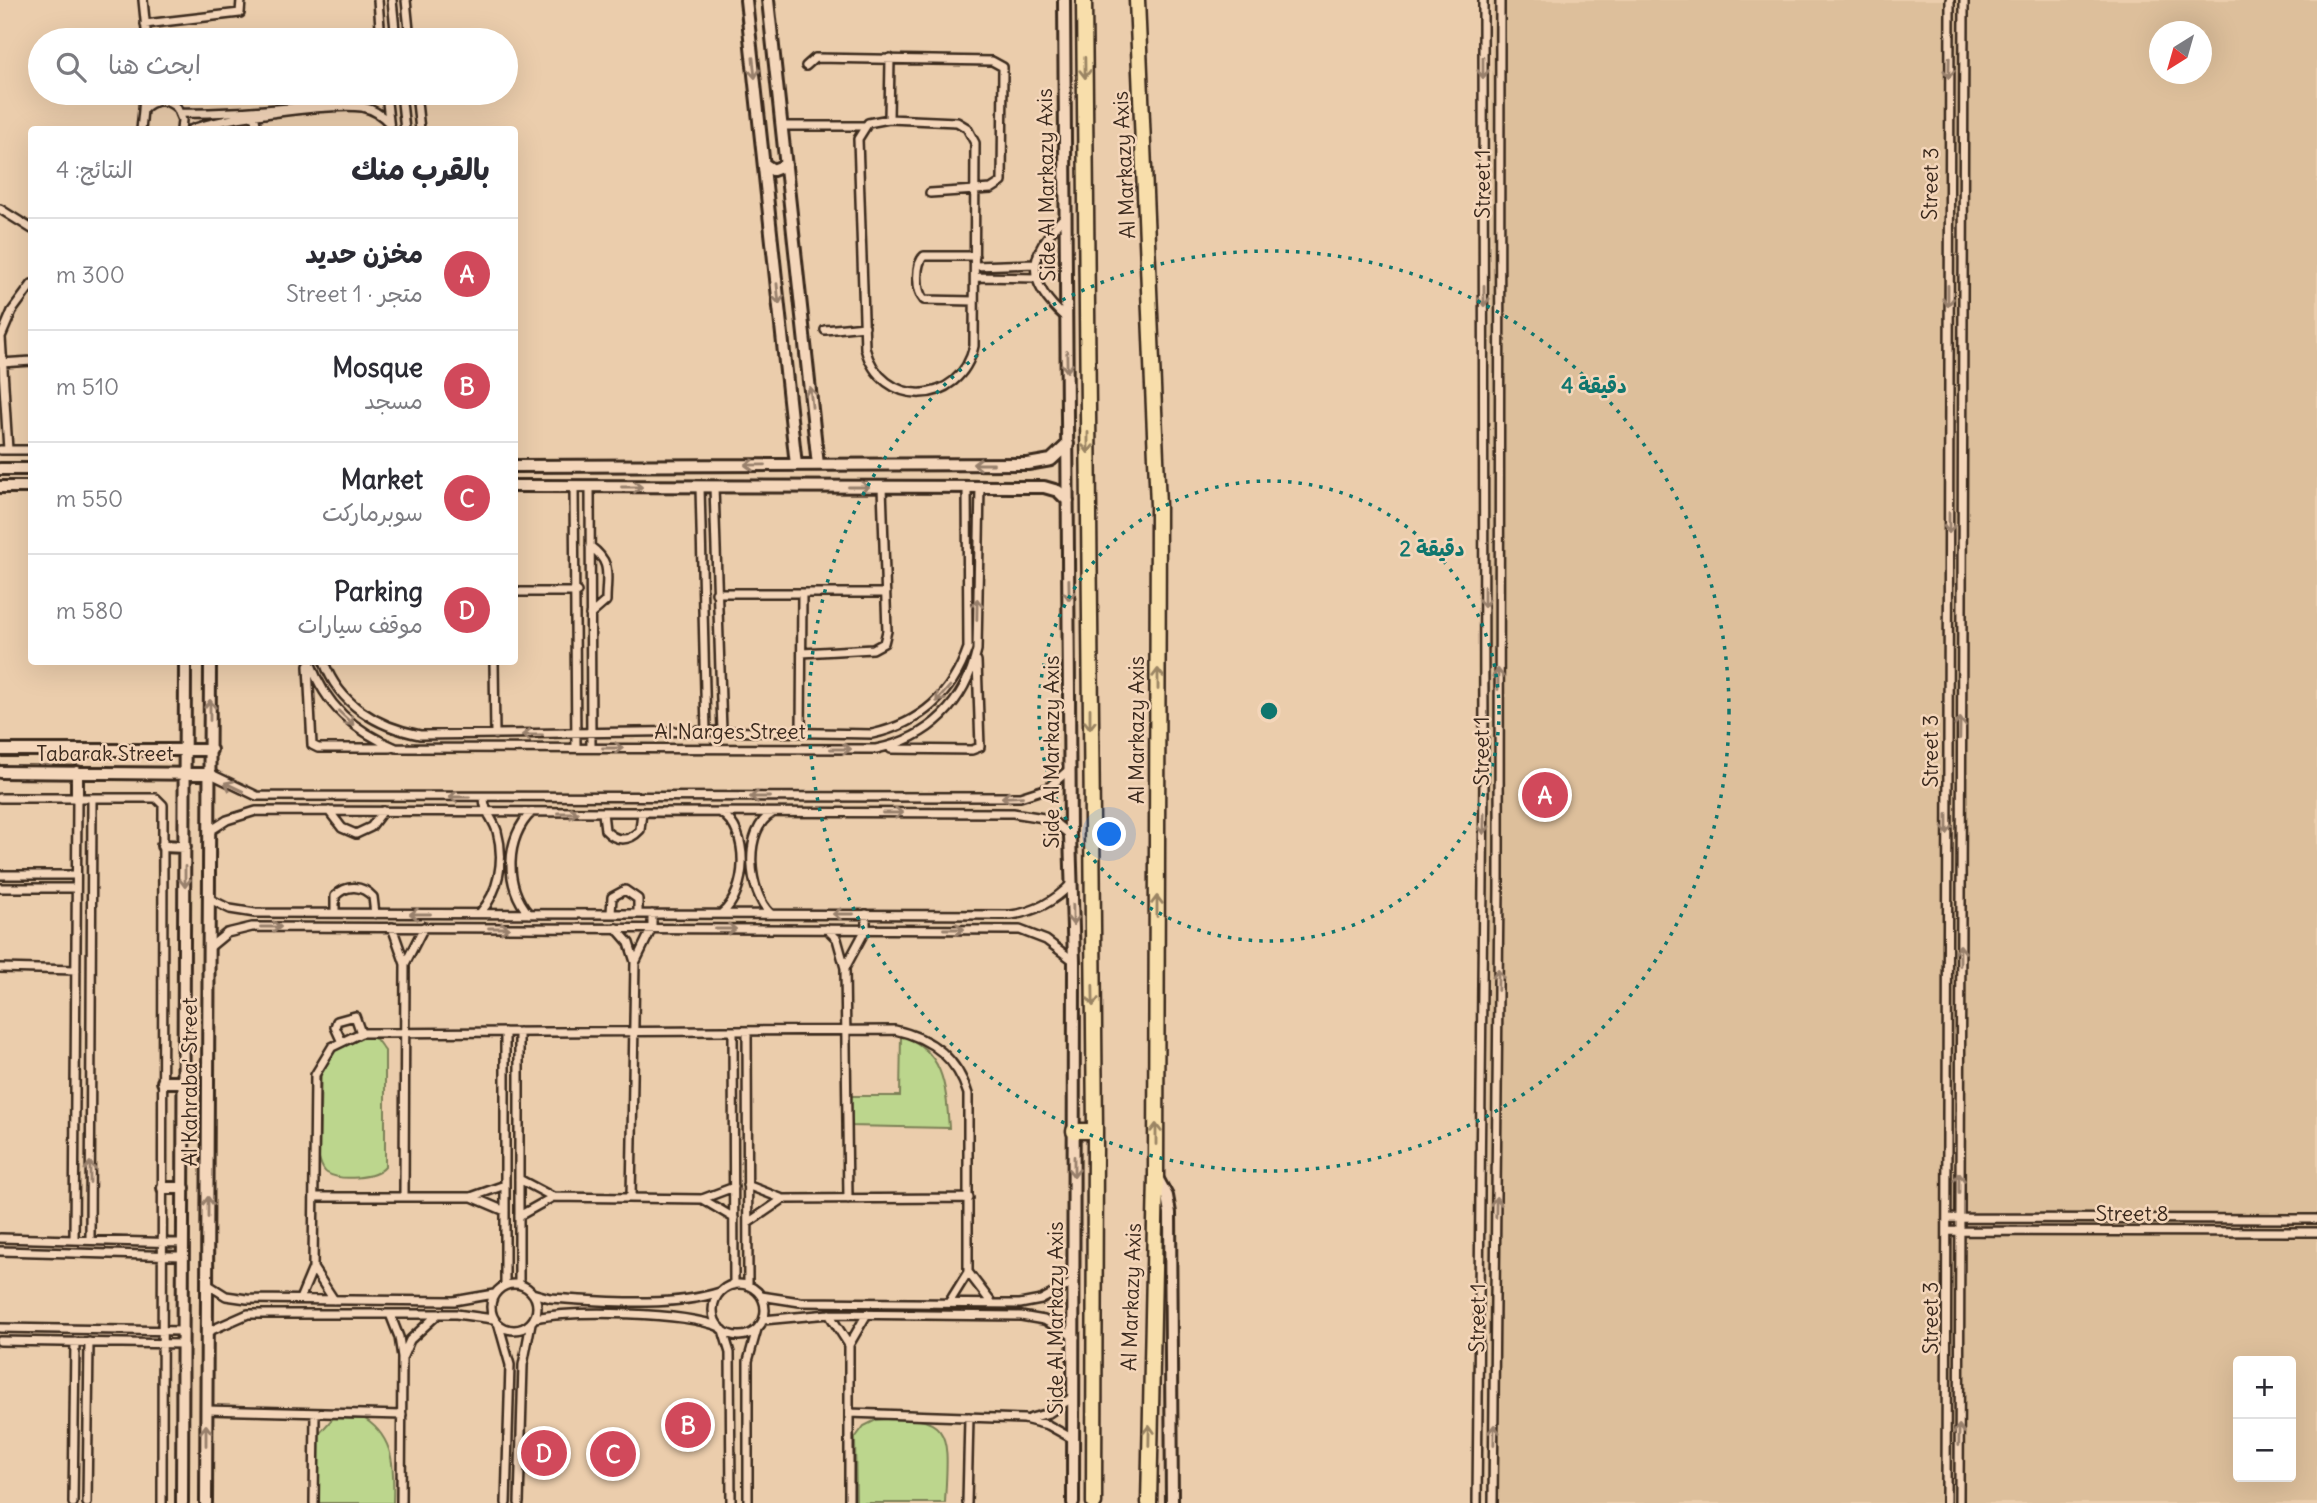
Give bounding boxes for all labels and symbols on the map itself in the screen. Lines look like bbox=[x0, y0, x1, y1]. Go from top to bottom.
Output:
north arrow bbox=[2149, 21, 2212, 84]
one-way arrow bbox=[747, 56, 760, 79]
one-way arrow bbox=[1079, 56, 1092, 79]
one-way arrow bbox=[1476, 56, 1490, 79]
one-way arrow bbox=[1942, 56, 1956, 79]
street label: Side Al Markazy Axis bbox=[1031, 88, 1061, 282]
street label: Al Markazy Axis bbox=[1107, 90, 1141, 240]
street label: Street 3 bbox=[1916, 147, 1944, 221]
street label: Street 1 bbox=[1469, 149, 1496, 219]
one-way arrow bbox=[772, 282, 785, 305]
one-way arrow bbox=[1477, 284, 1491, 307]
one-way arrow bbox=[1941, 284, 1955, 307]
one-way arrow bbox=[1060, 350, 1074, 373]
text: 4 دقيقة bbox=[1561, 372, 1627, 399]
one-way arrow bbox=[804, 386, 817, 408]
one-way arrow bbox=[1081, 431, 1095, 454]
one-way arrow bbox=[972, 457, 995, 471]
one-way arrow bbox=[744, 459, 767, 472]
one-way arrow bbox=[620, 480, 643, 494]
one-way arrow bbox=[847, 480, 870, 494]
one-way arrow bbox=[1942, 511, 1956, 534]
text: 2 دقيقة bbox=[1400, 535, 1464, 562]
one-way arrow bbox=[1062, 578, 1076, 601]
one-way arrow bbox=[1477, 585, 1491, 608]
one-way arrow bbox=[971, 598, 984, 621]
street label: Side Al Markazy Axis bbox=[1038, 655, 1065, 849]
street label: Al Markazy Axis bbox=[1123, 656, 1150, 804]
one-way arrow bbox=[1151, 668, 1164, 691]
one-way arrow bbox=[1492, 668, 1505, 691]
one-way arrow bbox=[935, 685, 951, 703]
one-way arrow bbox=[203, 699, 217, 722]
centre of rings bbox=[1257, 699, 1281, 723]
one-way arrow bbox=[1083, 707, 1097, 730]
one-way arrow bbox=[337, 710, 354, 727]
street label: Street 3 bbox=[1917, 715, 1944, 787]
street label: Street 1 bbox=[1468, 716, 1495, 786]
one-way arrow bbox=[1953, 717, 1967, 740]
street label: Al Narges Street bbox=[654, 718, 806, 745]
one-way arrow bbox=[521, 728, 544, 742]
street label: Tabarak Street bbox=[36, 740, 174, 767]
one-way arrow bbox=[602, 741, 625, 755]
one-way arrow bbox=[829, 742, 852, 756]
pin: A bbox=[1522, 769, 1568, 821]
one-way arrow bbox=[224, 779, 245, 793]
one-way arrow bbox=[448, 790, 471, 804]
one-way arrow bbox=[749, 790, 772, 804]
one-way arrow bbox=[1001, 790, 1024, 803]
one-way arrow bbox=[556, 806, 579, 820]
one-way arrow bbox=[881, 806, 904, 820]
one-way arrow bbox=[1477, 812, 1491, 835]
one-way arrow bbox=[1940, 812, 1954, 835]
your location bbox=[1092, 817, 1126, 851]
one-way arrow bbox=[178, 865, 192, 888]
one-way arrow bbox=[1150, 895, 1164, 918]
one-way arrow bbox=[1067, 903, 1080, 926]
one-way arrow bbox=[408, 907, 431, 921]
one-way arrow bbox=[832, 907, 855, 921]
one-way arrow bbox=[259, 920, 282, 934]
one-way arrow bbox=[487, 921, 510, 935]
one-way arrow bbox=[714, 922, 737, 935]
one-way arrow bbox=[942, 922, 965, 936]
one-way arrow bbox=[1953, 944, 1967, 967]
one-way arrow bbox=[1492, 969, 1505, 992]
one-way arrow bbox=[1087, 984, 1100, 1007]
street label: Al Kahraba' Street bbox=[176, 997, 203, 1167]
one-way arrow bbox=[1149, 1123, 1163, 1146]
one-way arrow bbox=[1067, 1155, 1081, 1178]
one-way arrow bbox=[83, 1161, 97, 1184]
one-way arrow bbox=[1952, 1172, 1966, 1195]
one-way arrow bbox=[201, 1196, 215, 1219]
one-way arrow bbox=[1489, 1196, 1503, 1219]
street label: Street 8 bbox=[2095, 1200, 2169, 1227]
street label: Side Al Markazy Axis bbox=[1042, 1221, 1069, 1415]
street label: Al Markazy Axis bbox=[1115, 1222, 1147, 1372]
street label: Street 3 bbox=[1917, 1282, 1944, 1354]
street label: Street 1 bbox=[1463, 1283, 1491, 1353]
pin: B bbox=[665, 1399, 711, 1451]
one-way arrow bbox=[199, 1424, 213, 1447]
one-way arrow bbox=[1143, 1424, 1156, 1447]
one-way arrow bbox=[1487, 1424, 1501, 1447]
one-way arrow bbox=[1953, 1424, 1966, 1447]
pin: D bbox=[521, 1427, 567, 1479]
pin: C bbox=[590, 1428, 636, 1480]

